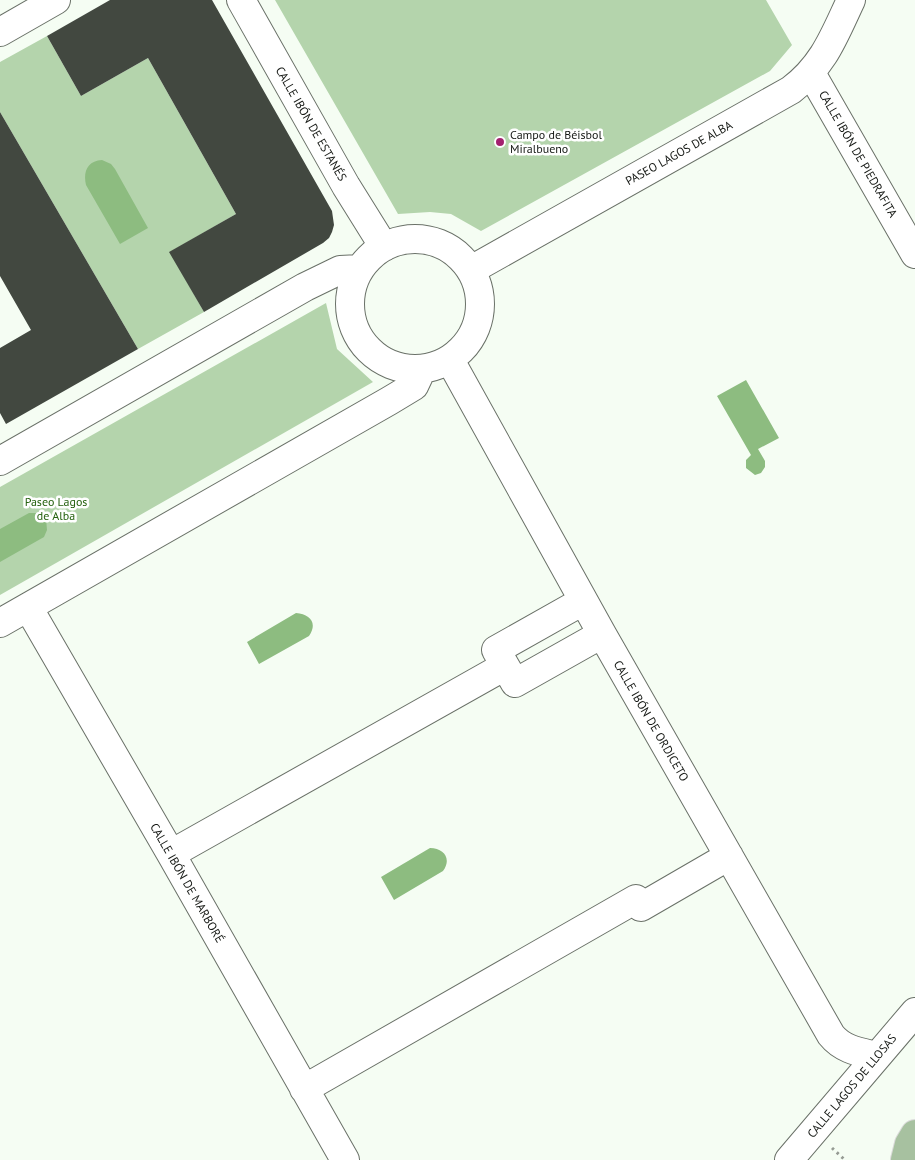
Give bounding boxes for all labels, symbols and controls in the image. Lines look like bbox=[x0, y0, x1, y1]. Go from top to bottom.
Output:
street label: CALLE IBÓN DE ESTANÉS bbox=[273, 64, 350, 184]
street label: CALLE IBÓN DE PIEDRAFITA bbox=[816, 88, 901, 220]
street label: PASEO LAGOS DE ALBA bbox=[623, 117, 735, 188]
place label: Campo de Béisbol Miralbueno bbox=[510, 127, 603, 156]
marker: Campo de Béisbol Miralbueno bbox=[494, 136, 506, 148]
park label: Paseo Lagos de Alba bbox=[25, 494, 87, 523]
street label: CALLE IBÓN DE ORDICETO bbox=[611, 658, 692, 784]
street label: CALLE IBÓN DE MARBORÉ bbox=[147, 820, 228, 945]
street label: CALLE LAGOS DE LLOSAS bbox=[804, 1031, 899, 1141]

